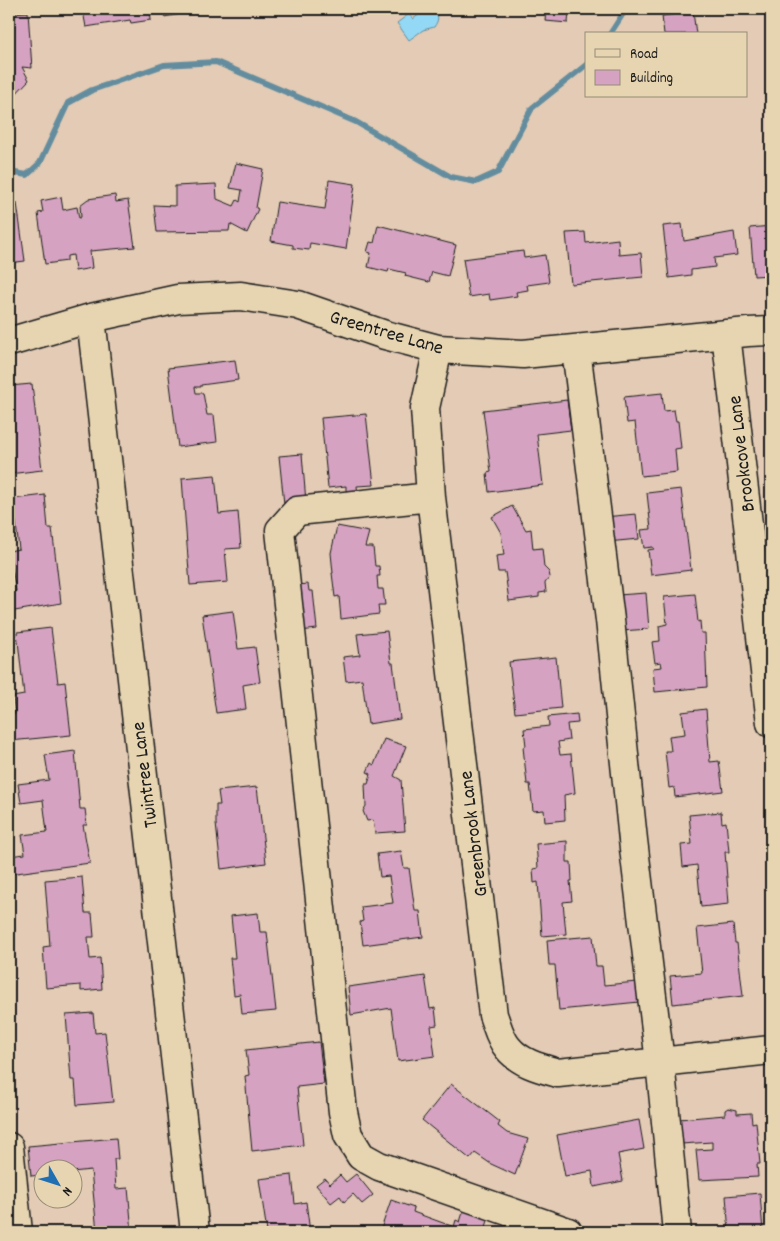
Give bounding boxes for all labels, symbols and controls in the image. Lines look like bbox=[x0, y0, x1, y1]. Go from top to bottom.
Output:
legend bbox=[585, 32, 748, 98]
text: Road bbox=[630, 44, 658, 66]
text: Building bbox=[630, 68, 673, 90]
street label: Greentree Lane bbox=[326, 304, 446, 364]
street label: Brookcove Lane bbox=[722, 394, 764, 513]
street label: Twintree Lane bbox=[126, 720, 166, 829]
street label: Greenbrook Lane bbox=[453, 769, 497, 898]
north arrow bbox=[32, 1158, 82, 1208]
text: N bbox=[57, 1182, 76, 1200]

